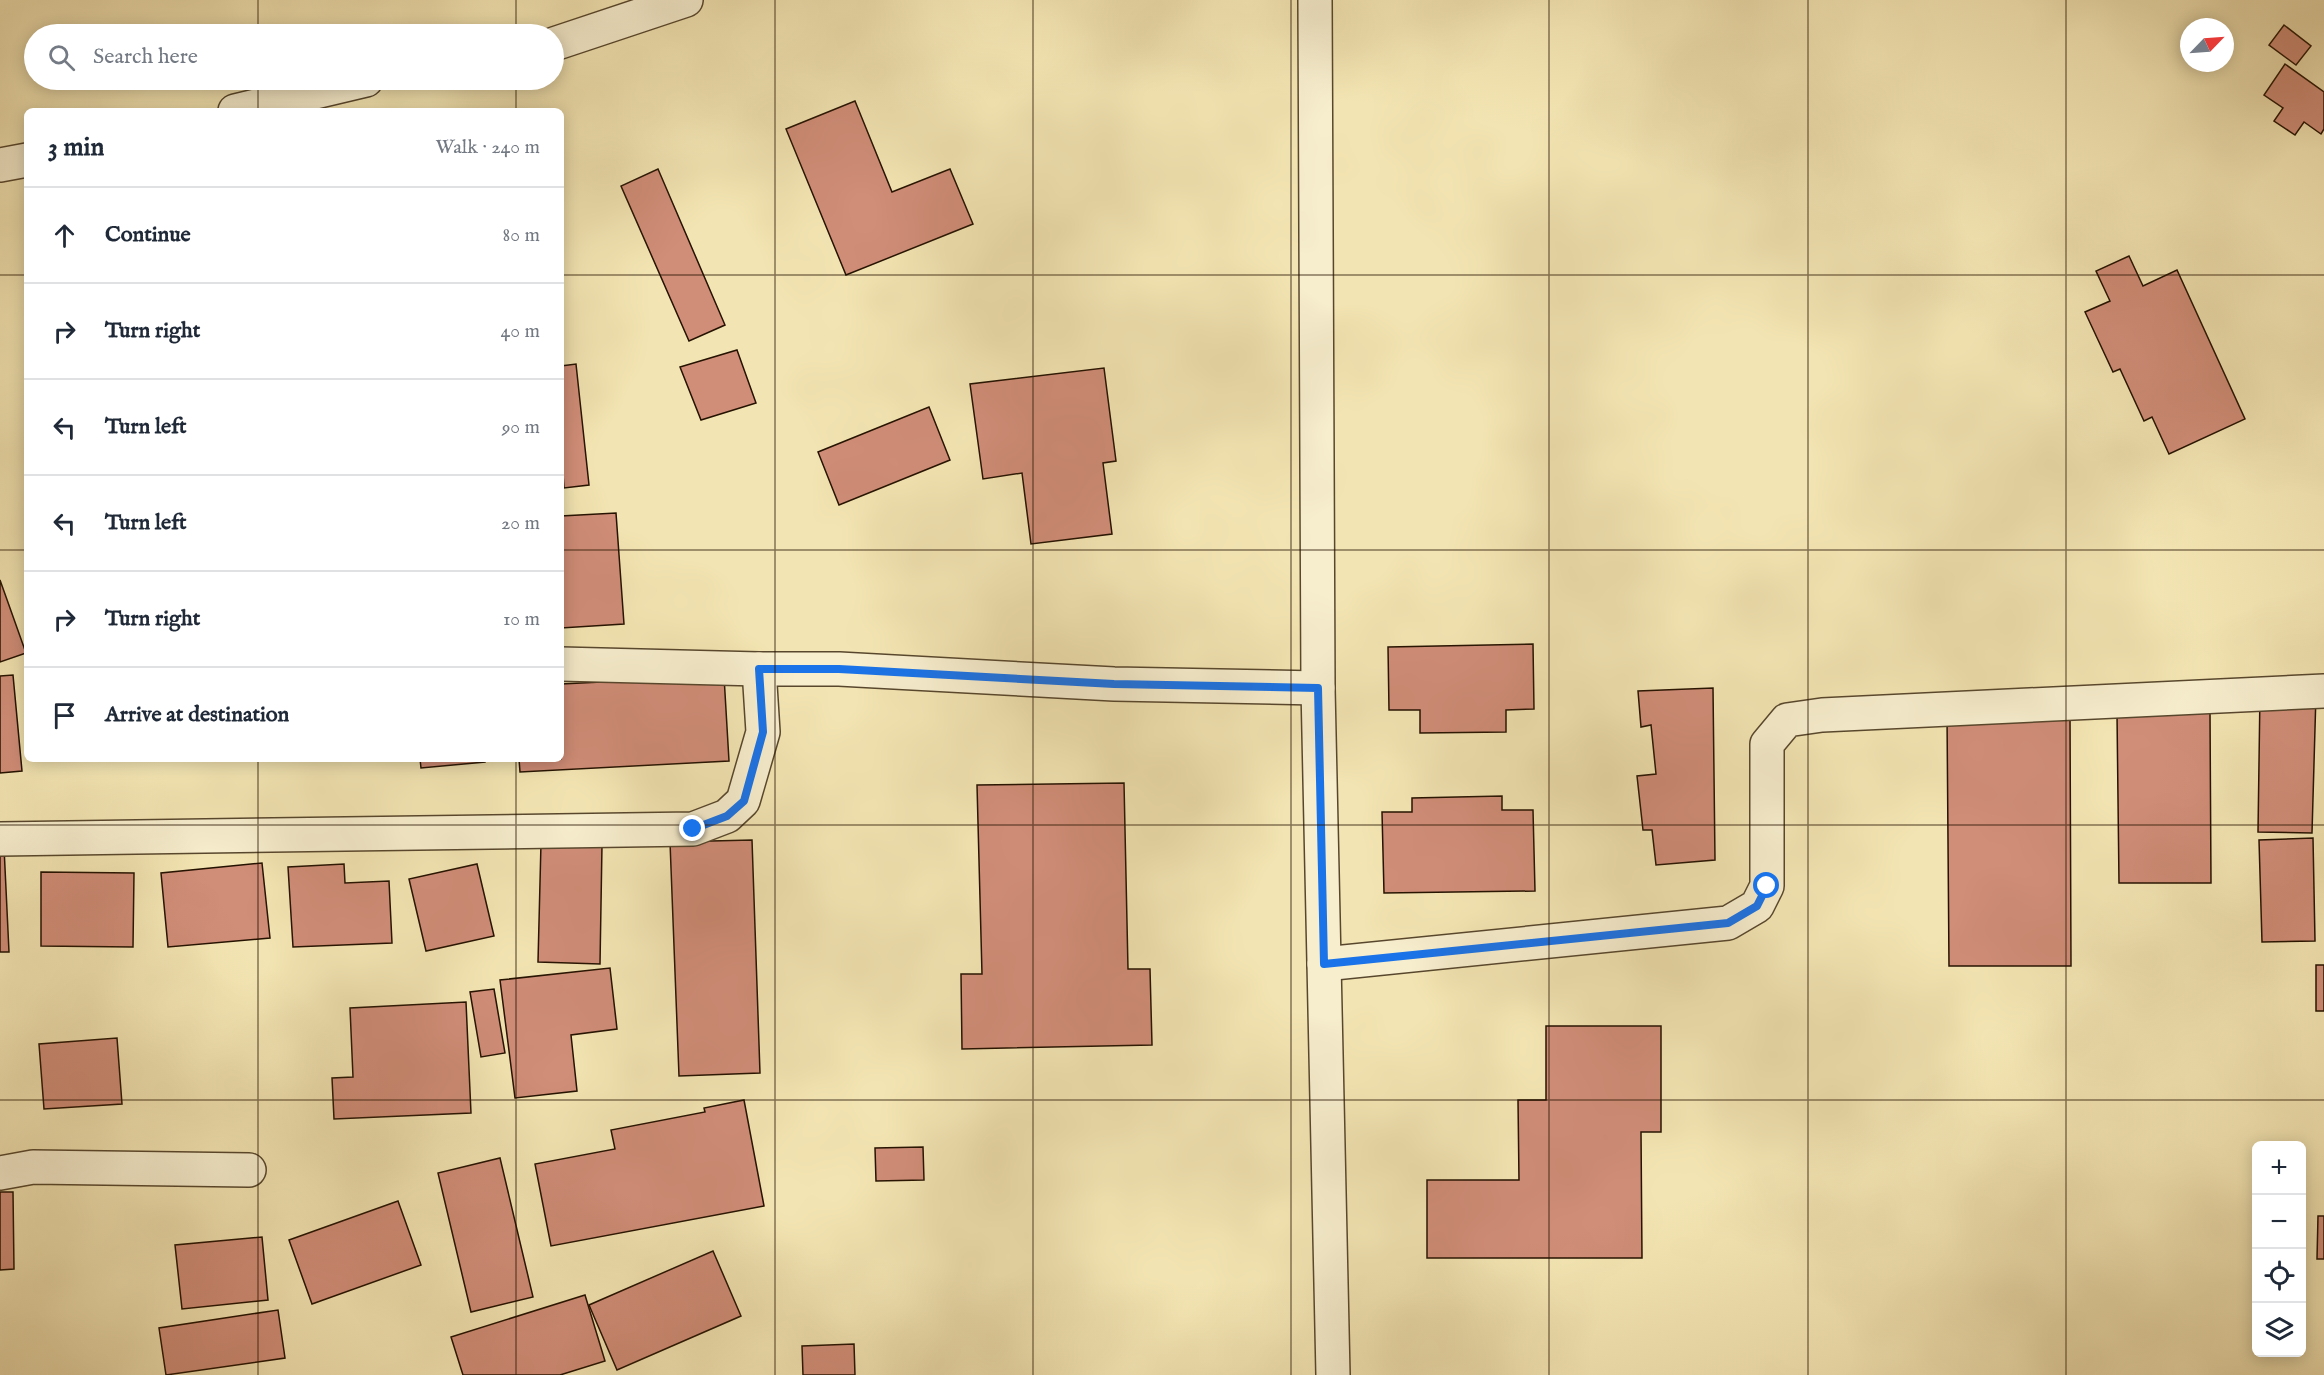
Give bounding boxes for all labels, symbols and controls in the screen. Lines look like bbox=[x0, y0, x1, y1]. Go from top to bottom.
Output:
north arrow bbox=[2180, 18, 2234, 72]
search box bbox=[24, 24, 564, 90]
icon: search bbox=[45, 41, 78, 74]
text: Search here bbox=[93, 43, 198, 71]
text: 3 min bbox=[48, 131, 104, 164]
text: Walk · 240 m bbox=[435, 135, 540, 160]
icon: ahead bbox=[48, 219, 81, 252]
text: Continue bbox=[105, 221, 191, 249]
text: 80 m bbox=[503, 223, 540, 248]
icon: right bbox=[48, 315, 81, 348]
text: Turn right bbox=[105, 317, 200, 345]
text: 40 m bbox=[501, 319, 540, 344]
icon: left bbox=[48, 411, 81, 444]
text: Turn left bbox=[105, 413, 187, 441]
text: 90 m bbox=[502, 415, 540, 440]
icon: left bbox=[48, 507, 81, 540]
text: Turn left bbox=[105, 509, 187, 537]
text: 20 m bbox=[501, 511, 540, 536]
icon: right bbox=[48, 603, 81, 636]
text: Turn right bbox=[105, 605, 200, 633]
text: 10 m bbox=[503, 607, 540, 632]
icon: arrive bbox=[48, 699, 81, 732]
text: Arrive at destination bbox=[105, 701, 289, 729]
route end bbox=[679, 815, 705, 841]
route start bbox=[1753, 872, 1779, 898]
map controls bbox=[2252, 1141, 2306, 1357]
button: + bbox=[2252, 1141, 2306, 1195]
button: − bbox=[2252, 1195, 2306, 1249]
button: locate bbox=[2252, 1249, 2306, 1303]
button: layers bbox=[2252, 1303, 2306, 1357]

